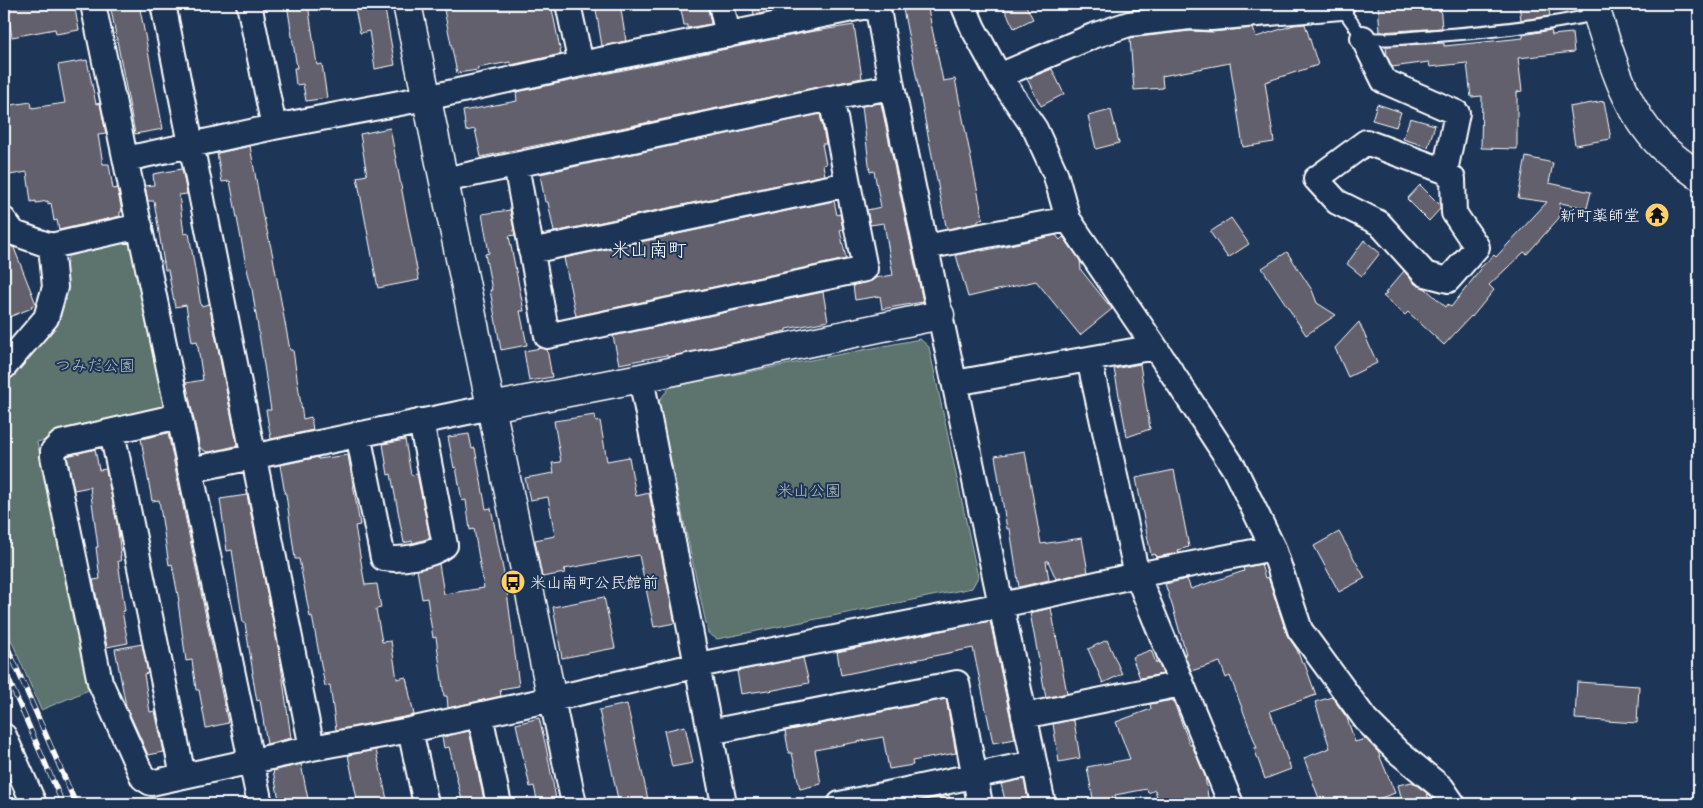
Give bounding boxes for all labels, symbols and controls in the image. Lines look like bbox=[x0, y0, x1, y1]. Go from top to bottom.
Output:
temple icon: 新町薬師堂 bbox=[1644, 202, 1670, 228]
place label: 新町薬師堂 bbox=[1560, 205, 1640, 225]
district label: 米山南町 bbox=[611, 237, 687, 261]
park label: つみだ公園 bbox=[55, 355, 135, 375]
park label: 米山公園 bbox=[777, 480, 841, 500]
bus stop icon: 米山南町公民館前 bbox=[500, 569, 526, 595]
place label: 米山南町公民館前 bbox=[530, 572, 658, 592]

